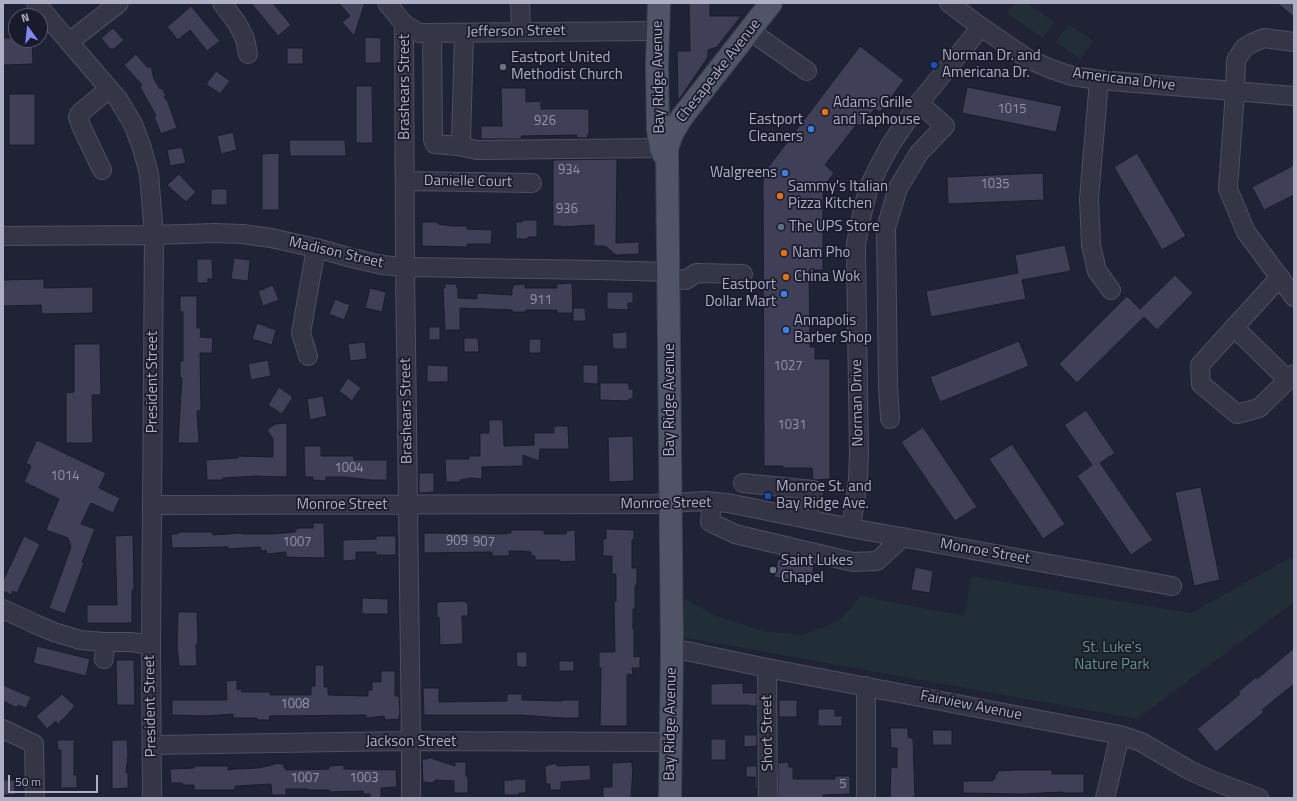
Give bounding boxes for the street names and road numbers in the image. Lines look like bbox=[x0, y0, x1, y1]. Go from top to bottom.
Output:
street label: Chesapeake Avenue bbox=[673, 16, 765, 126]
street label: Bay Ridge Avenue bbox=[649, 20, 669, 134]
street label: Jefferson Street bbox=[466, 22, 566, 42]
street label: Brashears Street bbox=[396, 34, 414, 140]
street label: Americana Drive bbox=[1072, 65, 1176, 95]
street label: Danielle Court bbox=[424, 172, 512, 192]
street label: Madison Street bbox=[287, 233, 385, 273]
street label: President Street bbox=[144, 331, 162, 433]
street label: Bay Ridge Avenue bbox=[661, 343, 679, 457]
street label: Brashears Street bbox=[397, 358, 417, 464]
street label: Norman Drive bbox=[848, 359, 868, 447]
street label: Monroe Street bbox=[620, 494, 712, 514]
street label: Monroe Street bbox=[296, 496, 388, 514]
street label: Monroe Street bbox=[939, 535, 1031, 569]
street label: President Street bbox=[141, 655, 161, 757]
street label: Bay Ridge Avenue bbox=[661, 667, 681, 781]
street label: Fairview Avenue bbox=[919, 687, 1023, 725]
street label: Short Street bbox=[758, 695, 778, 771]
street label: Jackson Street bbox=[366, 733, 456, 751]

